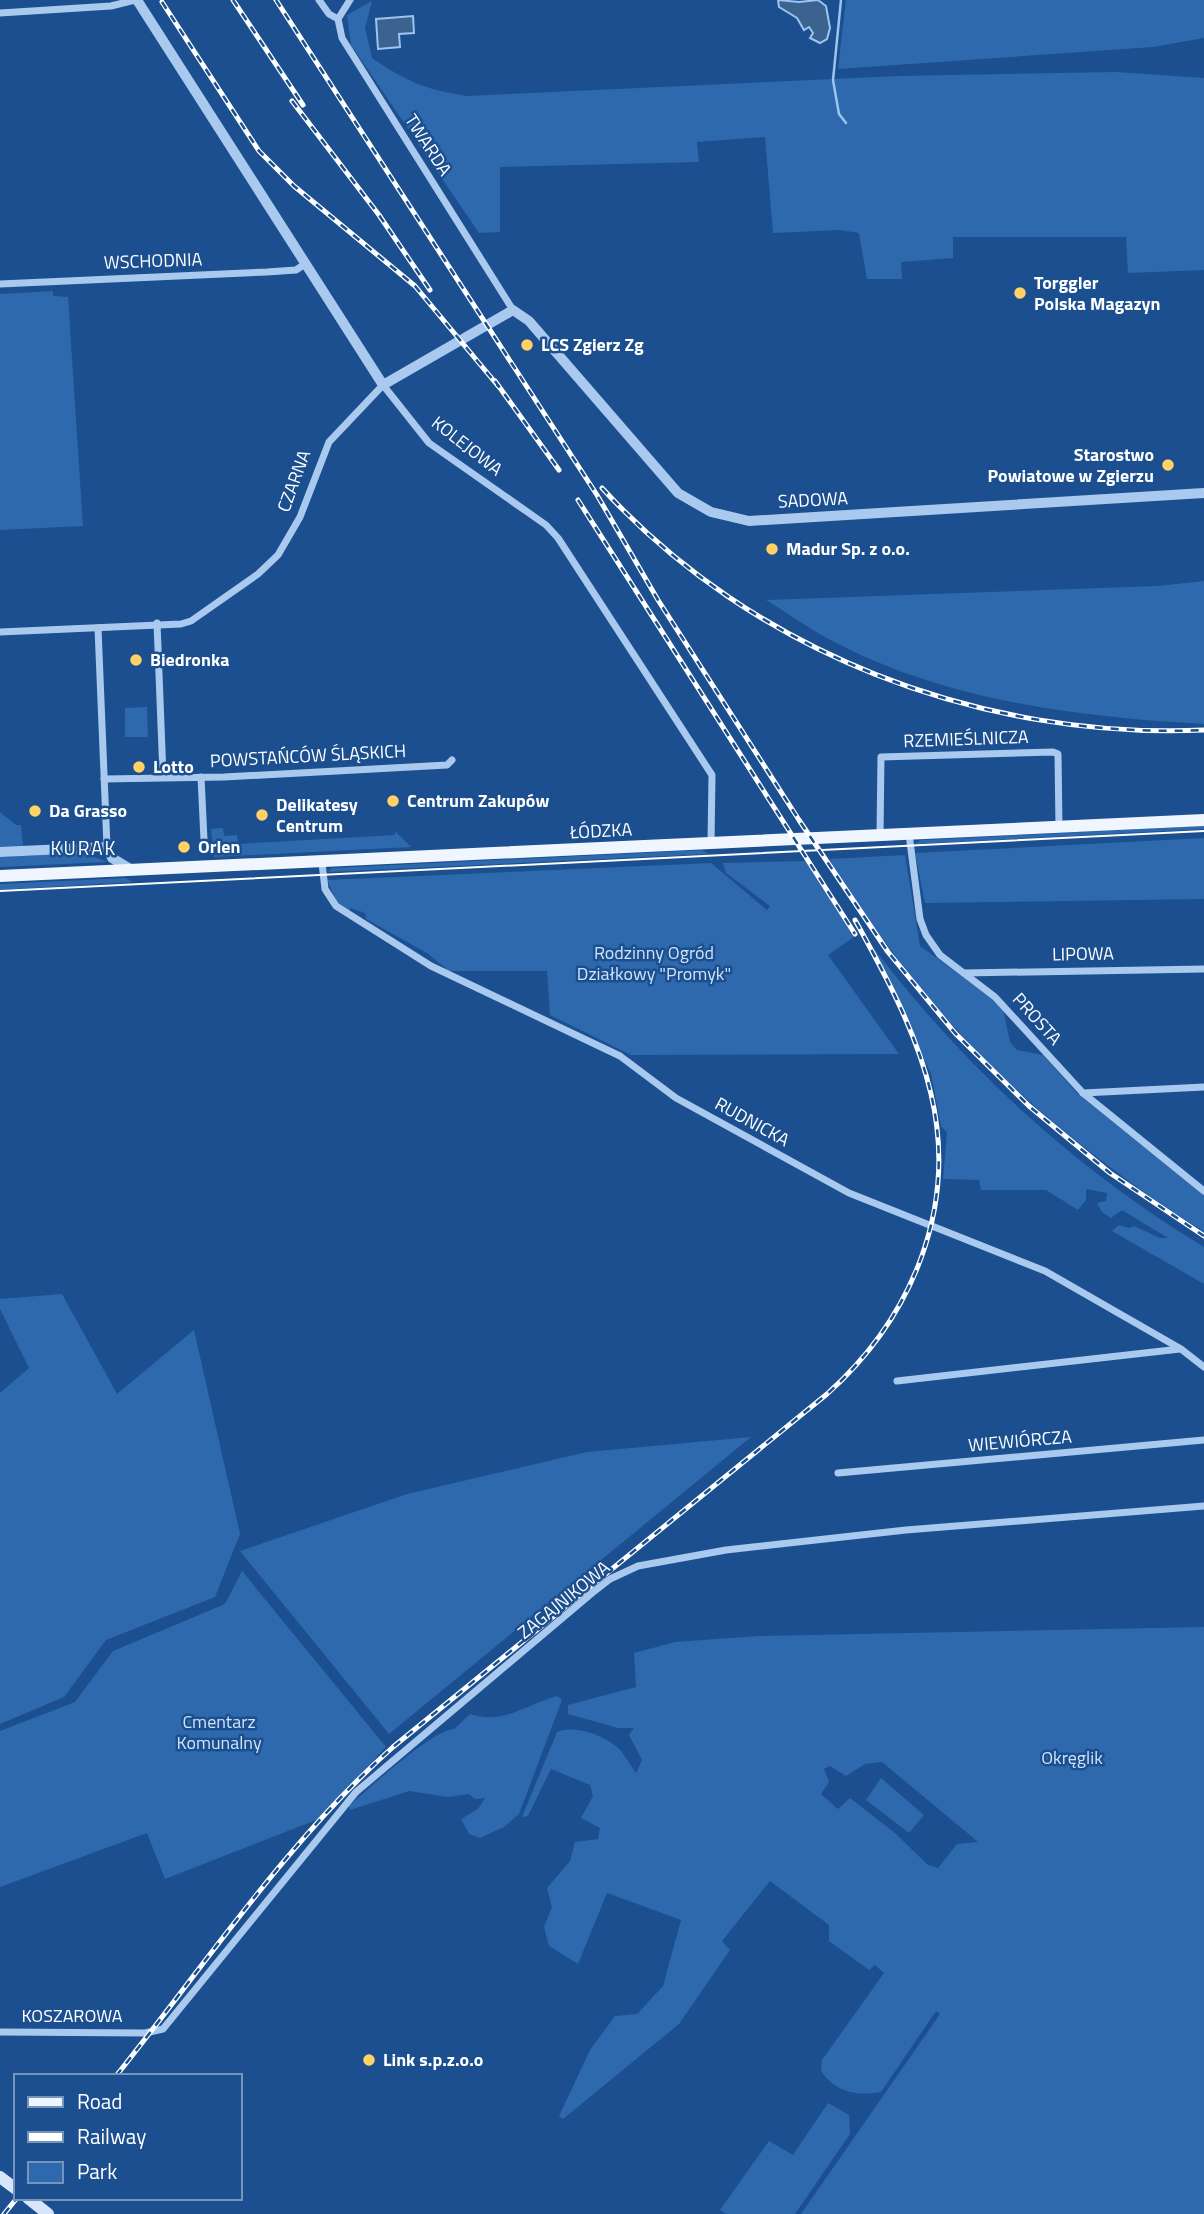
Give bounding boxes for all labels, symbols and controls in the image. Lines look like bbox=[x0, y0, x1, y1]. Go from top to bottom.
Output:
street label: TWARDA bbox=[398, 108, 459, 181]
street label: WSCHODNIA bbox=[103, 245, 203, 276]
place label: Torggler Polska Magazyn bbox=[1034, 269, 1161, 317]
marker: Torggler Polska Magazyn bbox=[1012, 285, 1028, 301]
place label: LCS Zgierz Zg bbox=[541, 331, 644, 358]
marker: LCS Zgierz Zg bbox=[519, 337, 535, 353]
street label: KOLEJOWA bbox=[426, 409, 509, 482]
place label: Starostwo Powiatowe w Zgierzu bbox=[987, 441, 1154, 489]
street label: CZARNA bbox=[270, 446, 317, 516]
marker: Starostwo Powiatowe w Zgierzu bbox=[1160, 457, 1176, 473]
street label: SADOWA bbox=[777, 484, 849, 515]
place label: Madur Sp. z o.o. bbox=[786, 535, 910, 562]
marker: Madur Sp. z o.o. bbox=[764, 541, 780, 557]
place label: Biedronka bbox=[150, 646, 229, 673]
marker: Biedronka bbox=[128, 652, 144, 668]
street label: RZEMIEŚLNICZA bbox=[903, 723, 1029, 754]
street label: POWSTAŃCÓW ŚLĄSKICH bbox=[209, 737, 407, 774]
place label: Lotto bbox=[153, 753, 194, 780]
marker: Lotto bbox=[131, 759, 147, 775]
place label: Centrum Zakupów bbox=[407, 787, 549, 814]
place label: Delikatesy Centrum bbox=[276, 791, 358, 839]
marker: Centrum Zakupów bbox=[385, 793, 401, 809]
place label: Da Grasso bbox=[49, 797, 127, 824]
marker: Da Grasso bbox=[27, 803, 43, 819]
marker: Delikatesy Centrum bbox=[254, 807, 270, 823]
street label: ŁÓDZKA bbox=[568, 815, 633, 846]
district label: KURAK bbox=[51, 833, 117, 862]
place label: Orlen bbox=[198, 833, 240, 860]
marker: Orlen bbox=[176, 839, 192, 855]
park label: Rodzinny Ogród Działkowy "Promyk" bbox=[577, 939, 731, 987]
street label: LIPOWA bbox=[1052, 939, 1114, 968]
street label: PROSTA bbox=[1006, 986, 1069, 1051]
street label: RUDNICKA bbox=[710, 1090, 795, 1153]
street label: WIEWIÓRCZA bbox=[967, 1423, 1073, 1458]
street label: ZAGAJNIKOWA bbox=[512, 1554, 616, 1645]
park label: Cmentarz Komunalny bbox=[176, 1708, 262, 1756]
park label: Okręglik bbox=[1041, 1744, 1103, 1771]
street label: KOSZAROWA bbox=[21, 2002, 123, 2029]
place label: Link s.p.z.o.o bbox=[383, 2046, 483, 2073]
marker: Link s.p.z.o.o bbox=[361, 2052, 377, 2068]
legend bbox=[14, 2074, 242, 2200]
text: Road bbox=[77, 2085, 122, 2117]
text: Railway bbox=[77, 2120, 146, 2152]
text: Park bbox=[77, 2155, 117, 2187]

